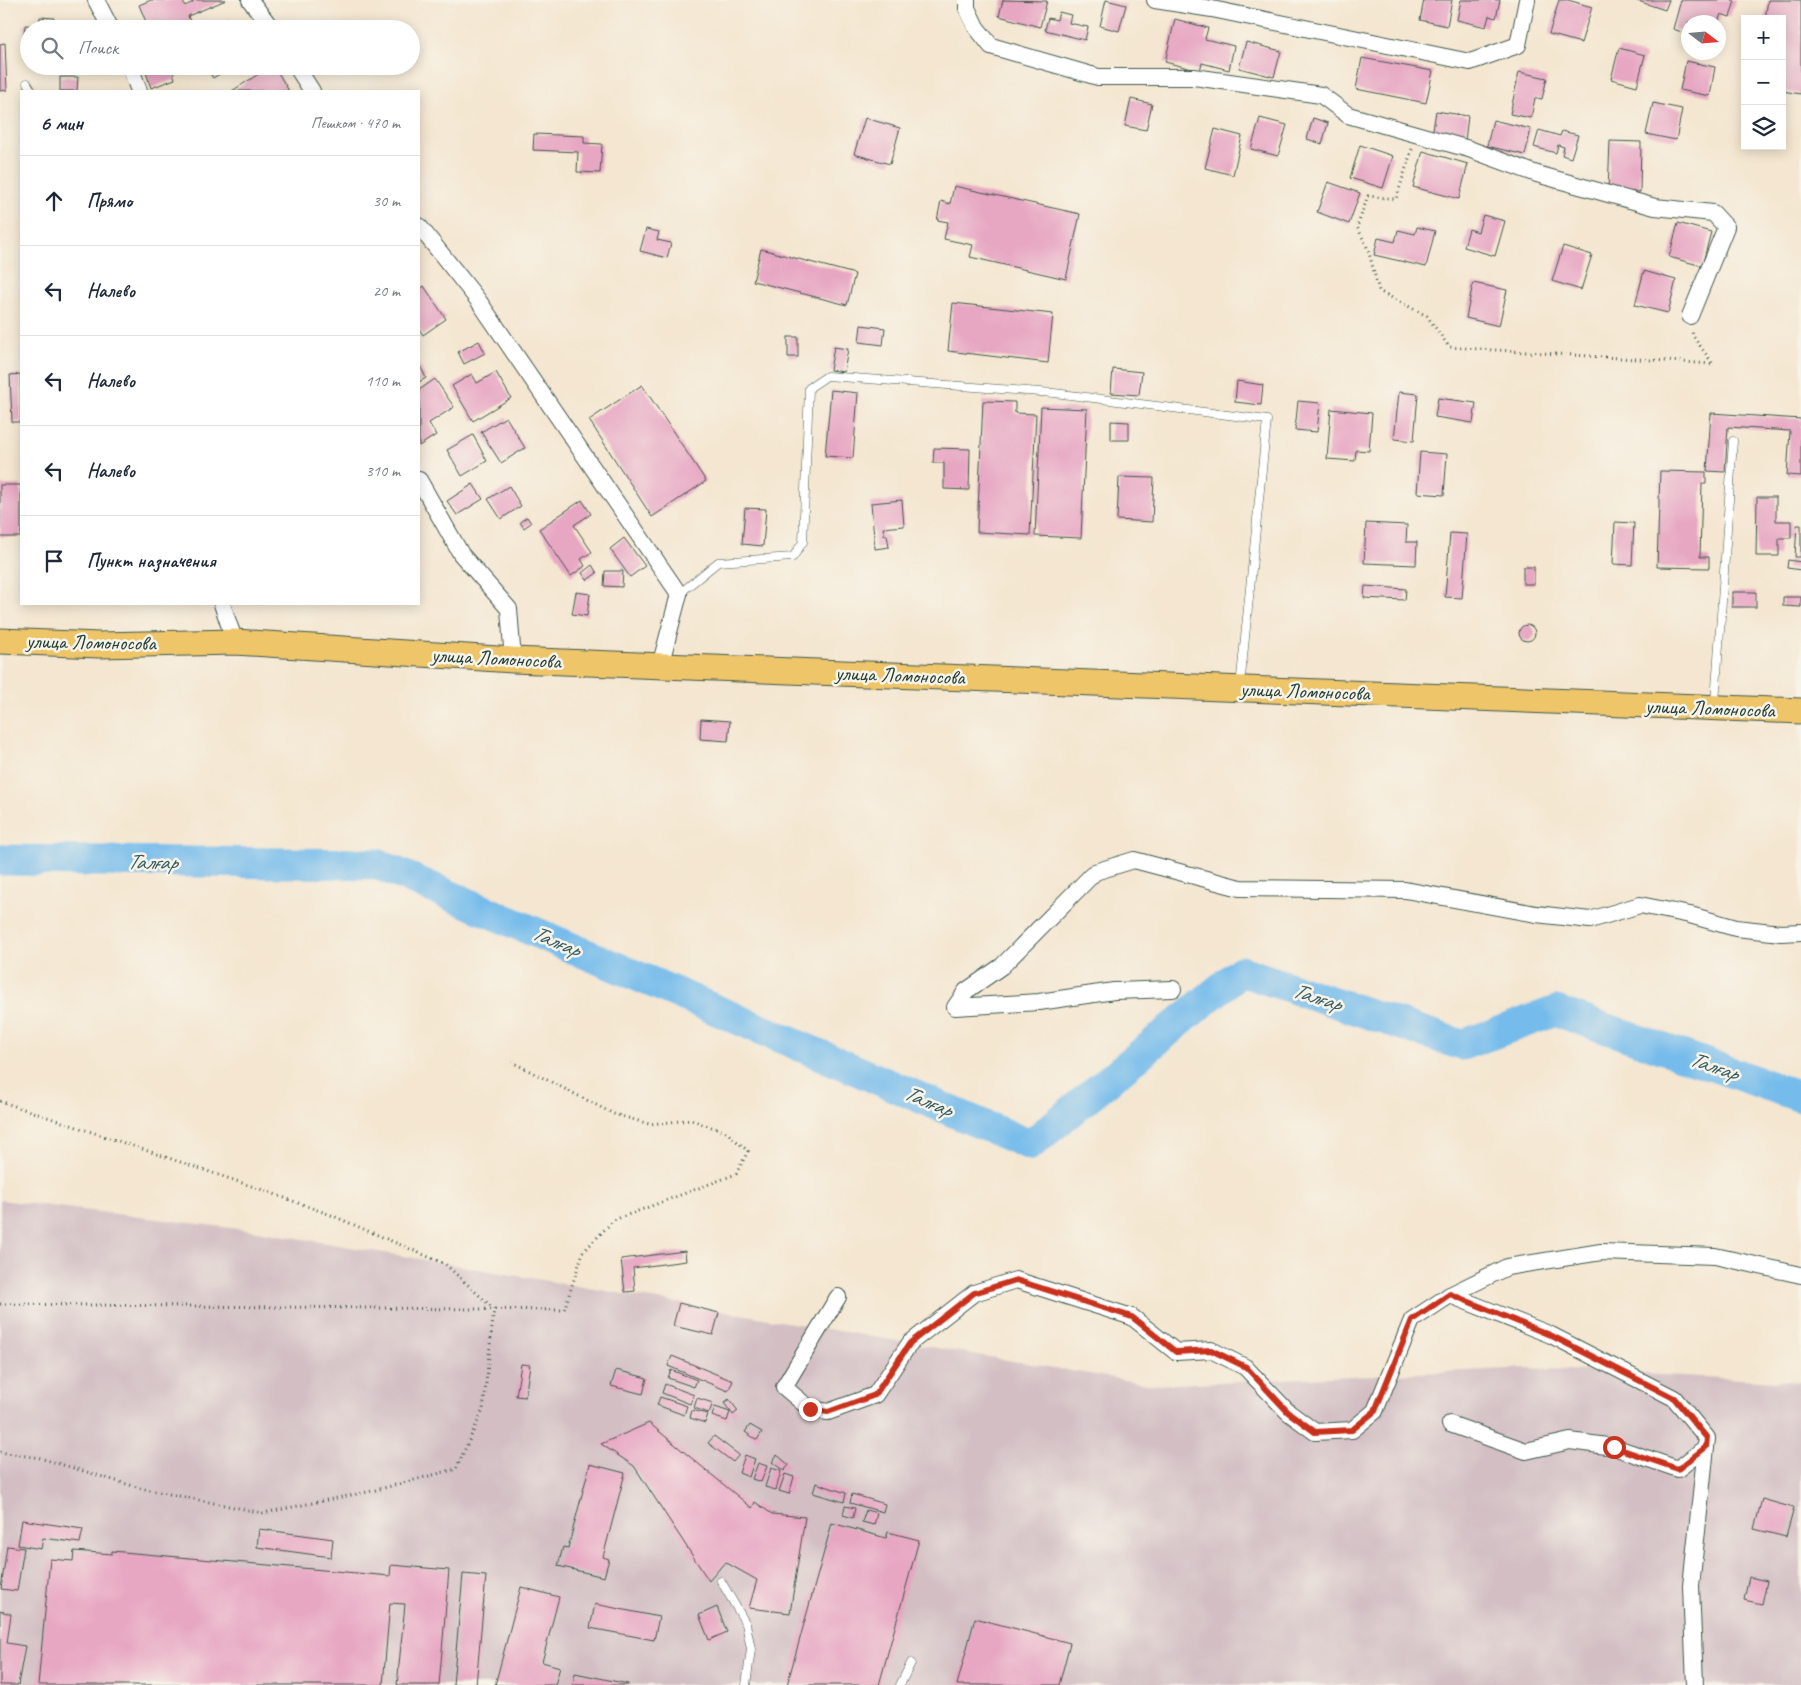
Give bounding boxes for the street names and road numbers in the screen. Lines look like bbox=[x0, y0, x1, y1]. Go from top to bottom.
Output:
street label: улица Ломоносова bbox=[24, 628, 158, 656]
street label: улица Ломоносова bbox=[429, 642, 563, 674]
street label: улица Ломоносова bbox=[833, 660, 967, 690]
street label: улица Ломоносова bbox=[1238, 676, 1372, 706]
street label: улица Ломоносова bbox=[1643, 693, 1777, 723]

